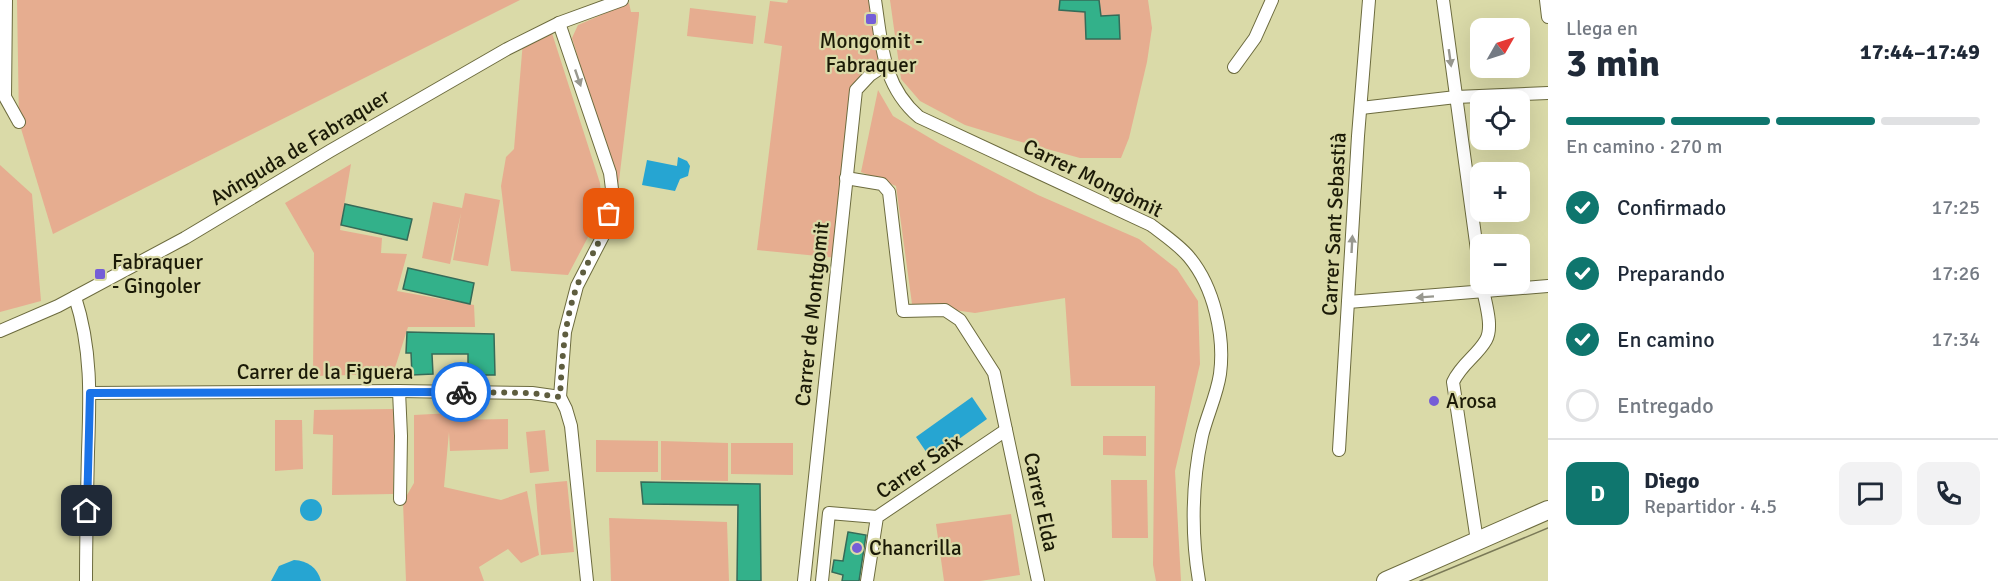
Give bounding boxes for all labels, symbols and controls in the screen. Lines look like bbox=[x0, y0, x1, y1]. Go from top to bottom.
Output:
marker: Mongomit - Fabraquer bbox=[864, 12, 878, 26]
text: Llega en bbox=[1566, 16, 1638, 41]
north arrow bbox=[1470, 18, 1530, 78]
map controls bbox=[1470, 18, 1530, 294]
place label: Mongomit - Fabraquer bbox=[820, 28, 922, 78]
text: 17:44–17:49 bbox=[1860, 38, 1980, 65]
text: 3 min bbox=[1566, 39, 1660, 87]
one-way arrow bbox=[1446, 49, 1455, 68]
one-way arrow bbox=[574, 69, 583, 87]
street label: Avinguda de Fabraquer bbox=[205, 83, 395, 211]
button: locate bbox=[1470, 90, 1530, 150]
street label: Carrer Sant Sebastià bbox=[1316, 132, 1352, 316]
street label: Carrer Mongòmit bbox=[1019, 133, 1167, 223]
text: En camino · 270 m bbox=[1566, 134, 1723, 159]
button: + bbox=[1470, 162, 1530, 222]
pin bbox=[583, 188, 634, 239]
icon: check bbox=[1566, 191, 1599, 224]
text: Confirmado bbox=[1617, 194, 1726, 221]
text: 17:25 bbox=[1931, 195, 1980, 220]
icon: bag bbox=[592, 197, 625, 230]
street label: Carrer de Montgomit bbox=[789, 220, 835, 408]
one-way arrow bbox=[1347, 234, 1357, 253]
button: − bbox=[1470, 234, 1530, 294]
place label: Fabraquer - Gingoler bbox=[112, 249, 203, 299]
icon: check bbox=[1566, 257, 1599, 290]
text: Preparando bbox=[1617, 260, 1725, 287]
text: 17:26 bbox=[1931, 261, 1980, 286]
marker: Fabraquer - Gingoler bbox=[93, 267, 107, 281]
one-way arrow bbox=[1416, 292, 1435, 301]
icon: check bbox=[1566, 323, 1599, 356]
text: En camino bbox=[1617, 326, 1715, 353]
text: 17:34 bbox=[1931, 327, 1980, 352]
street label: Carrer de la Figuera bbox=[237, 359, 413, 385]
courier bbox=[431, 362, 491, 422]
icon: bike bbox=[445, 376, 478, 409]
place label: Arosa bbox=[1446, 388, 1497, 414]
text: Entregado bbox=[1617, 392, 1714, 419]
marker: Arosa bbox=[1427, 394, 1441, 408]
street label: Carrer Saix bbox=[871, 427, 967, 504]
street label: Carrer Elda bbox=[1018, 450, 1064, 554]
button: chat bbox=[1839, 462, 1902, 525]
button: phone bbox=[1917, 462, 1980, 525]
text: Diego bbox=[1644, 467, 1699, 494]
text: D bbox=[1590, 480, 1605, 507]
pin bbox=[61, 485, 112, 536]
icon: home bbox=[70, 494, 103, 527]
text: Repartidor · 4.5 bbox=[1644, 494, 1777, 519]
place label: Chancrilla bbox=[869, 535, 962, 561]
marker: Chancrilla bbox=[850, 541, 864, 555]

